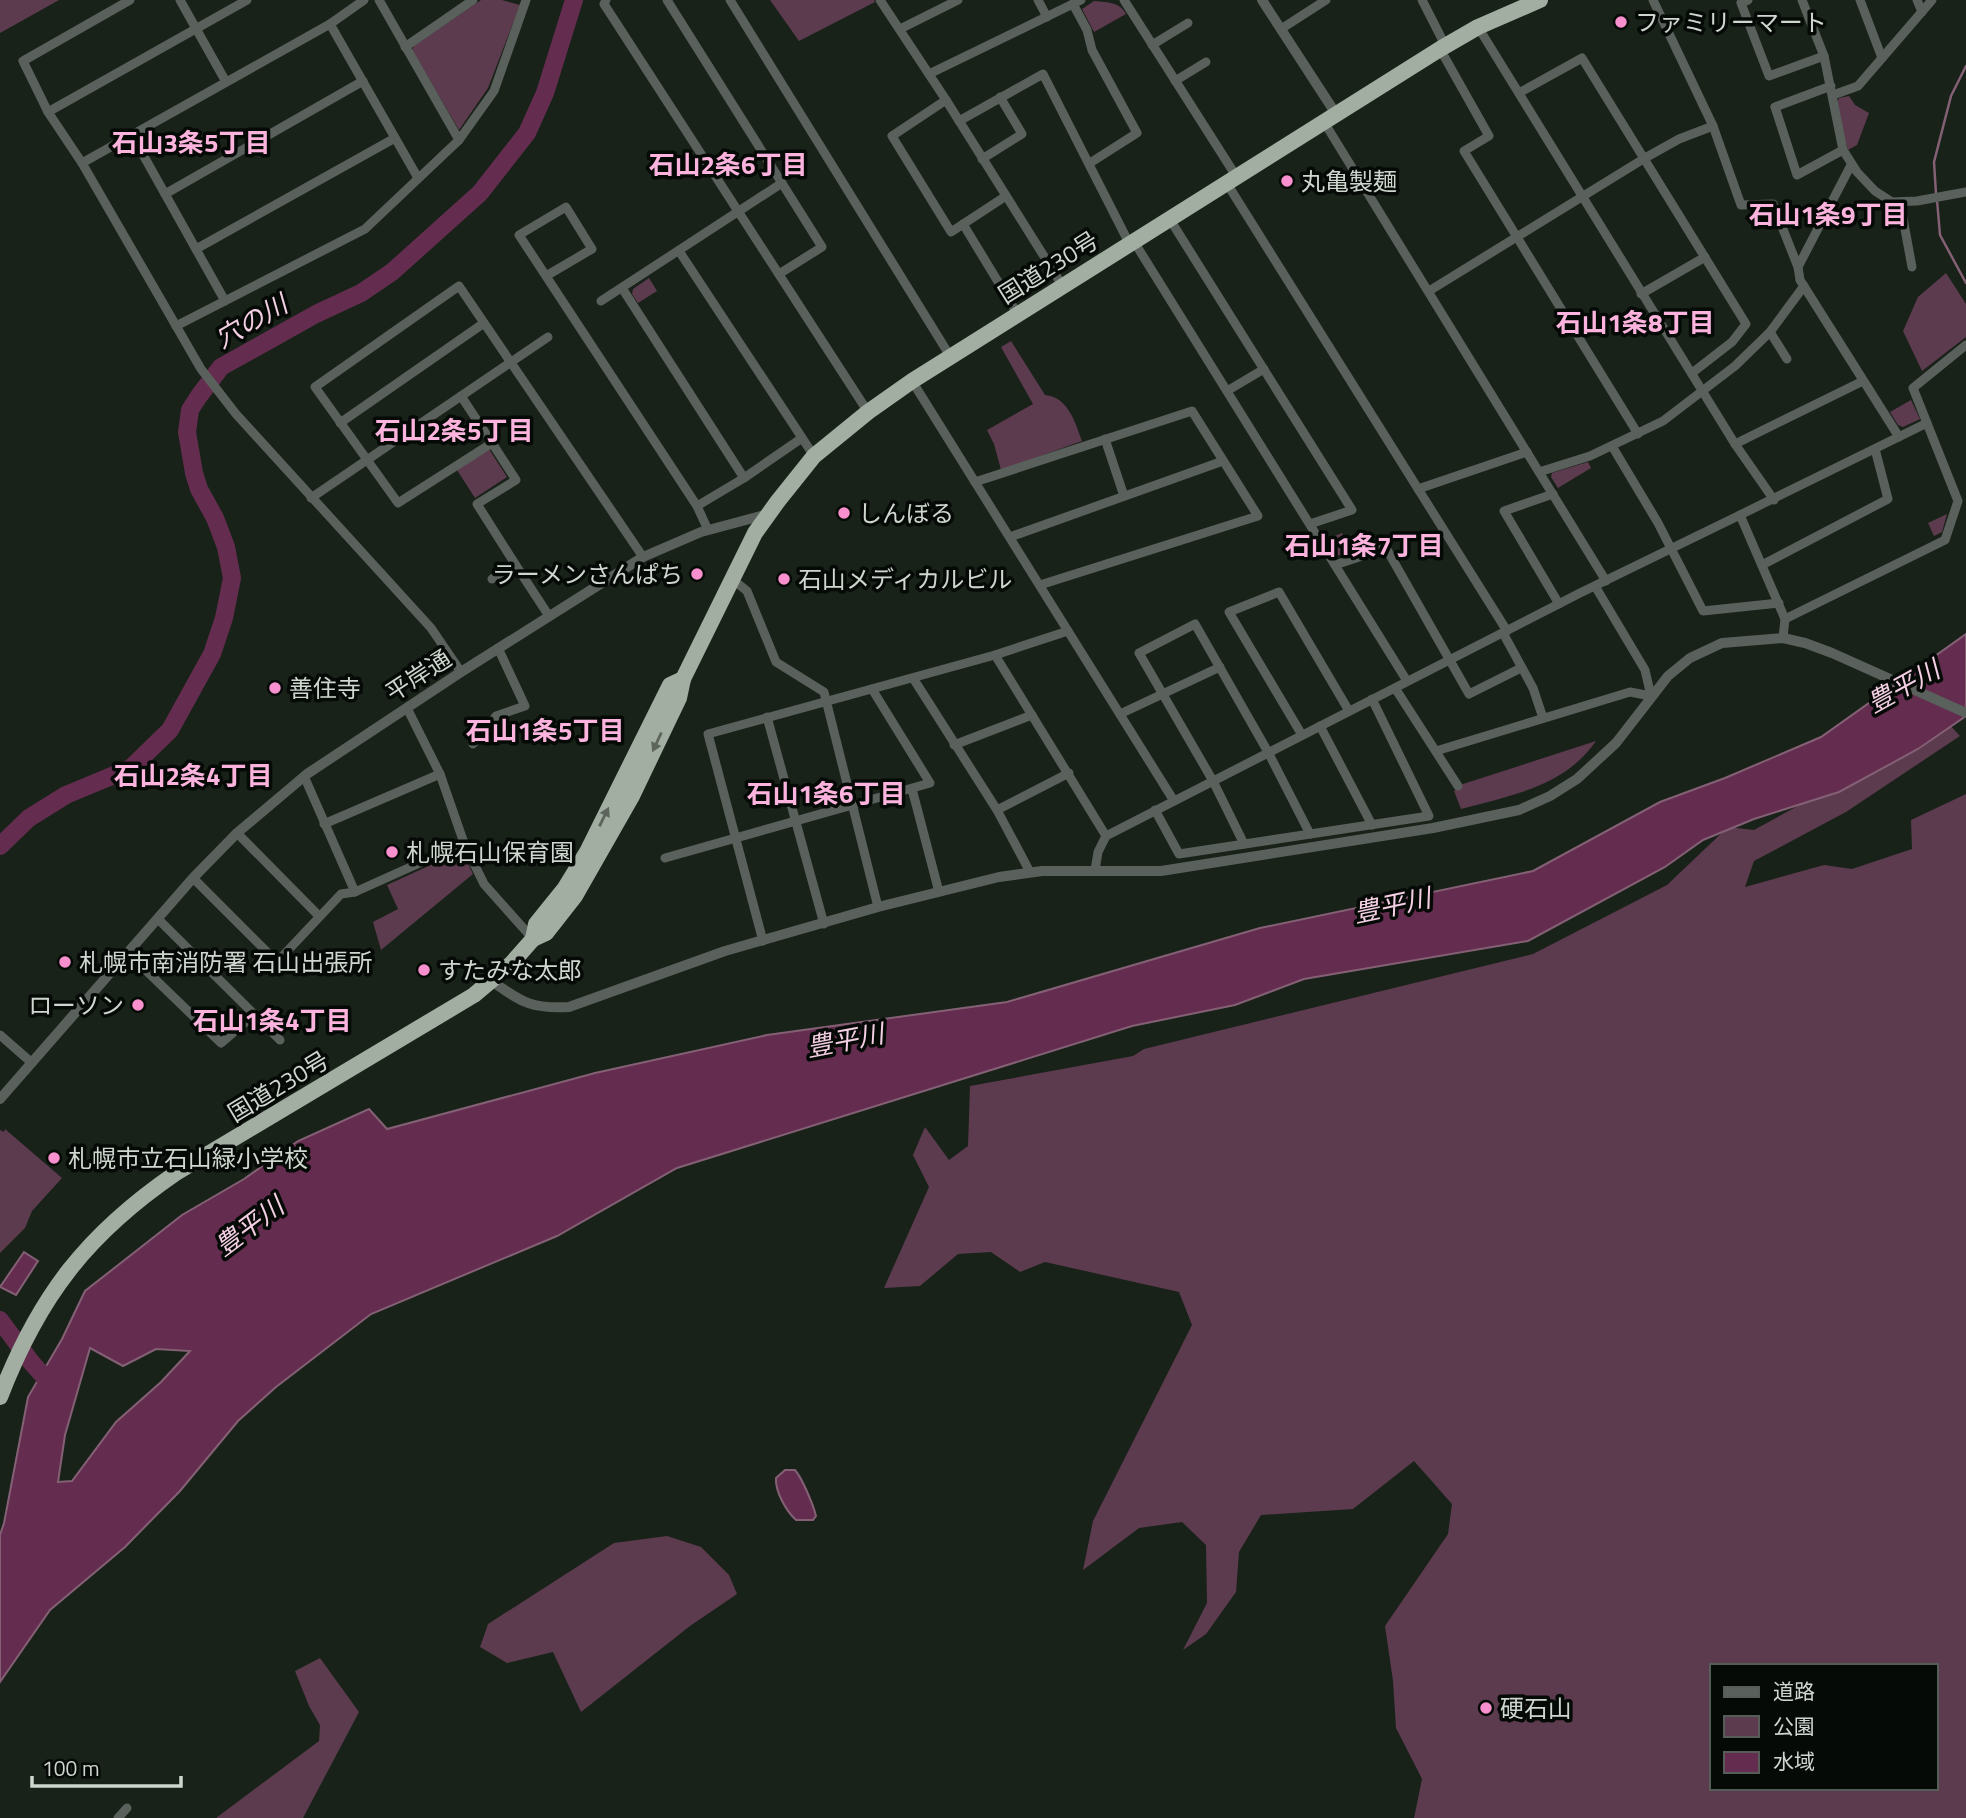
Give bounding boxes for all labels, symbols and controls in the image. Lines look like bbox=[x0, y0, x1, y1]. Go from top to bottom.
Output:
place label: ファミリーマート bbox=[1635, 4, 1827, 40]
marker: ファミリーマート bbox=[1613, 14, 1629, 30]
district label: 石山3条5丁目 bbox=[111, 123, 271, 162]
district label: 石山2条6丁目 bbox=[648, 145, 808, 184]
place label: 丸亀製麺 bbox=[1301, 163, 1397, 199]
marker: 丸亀製麺 bbox=[1279, 173, 1295, 189]
district label: 石山1条9丁目 bbox=[1748, 195, 1908, 234]
street label: 国道230号 bbox=[991, 222, 1105, 312]
water label: 穴の川 bbox=[207, 283, 297, 357]
district label: 石山1条8丁目 bbox=[1555, 303, 1715, 342]
district label: 石山2条5丁目 bbox=[374, 411, 534, 450]
place label: しんぼる bbox=[858, 495, 954, 531]
marker: しんぼる bbox=[836, 505, 852, 521]
district label: 石山1条7丁目 bbox=[1284, 526, 1444, 565]
place label: ラーメンさんぱち bbox=[492, 556, 683, 592]
place label: 石山メディカルビル bbox=[798, 561, 1012, 597]
marker: ラーメンさんぱち bbox=[689, 566, 705, 582]
marker: 石山メディカルビル bbox=[776, 571, 792, 587]
street label: 平岸通 bbox=[378, 640, 458, 710]
water label: 豊平川 bbox=[1859, 649, 1949, 722]
place label: 善住寺 bbox=[289, 670, 361, 706]
marker: 善住寺 bbox=[267, 680, 283, 696]
district label: 石山1条5丁目 bbox=[465, 711, 625, 750]
one-way arrow bbox=[652, 732, 663, 752]
district label: 石山2条4丁目 bbox=[113, 756, 273, 795]
district label: 石山1条6丁目 bbox=[746, 774, 906, 813]
one-way arrow bbox=[598, 807, 610, 827]
place label: 札幌石山保育園 bbox=[406, 834, 574, 870]
marker: 札幌石山保育園 bbox=[384, 844, 400, 860]
water label: 豊平川 bbox=[1350, 877, 1437, 932]
place label: 札幌市南消防署 石山出張所 bbox=[79, 944, 372, 980]
place label: すたみな太郎 bbox=[438, 952, 582, 988]
marker: 札幌市南消防署 石山出張所 bbox=[57, 954, 73, 970]
marker: すたみな太郎 bbox=[416, 962, 432, 978]
place label: ローソン bbox=[28, 987, 124, 1023]
marker: ローソン bbox=[130, 997, 146, 1013]
district label: 石山1条4丁目 bbox=[192, 1001, 352, 1040]
water label: 豊平川 bbox=[803, 1013, 890, 1067]
street label: 国道230号 bbox=[221, 1042, 335, 1130]
place label: 札幌市立石山緑小学校 bbox=[68, 1140, 308, 1176]
marker: 札幌市立石山緑小学校 bbox=[46, 1150, 62, 1166]
water label: 豊平川 bbox=[206, 1185, 294, 1265]
legend bbox=[1710, 1664, 1938, 1790]
text: 道路 bbox=[1773, 1675, 1815, 1707]
place label: 硬石山 bbox=[1500, 1690, 1572, 1726]
marker: 硬石山 bbox=[1478, 1700, 1494, 1716]
text: 公園 bbox=[1773, 1710, 1815, 1742]
scale bar bbox=[32, 1744, 180, 1788]
text: 水域 bbox=[1773, 1745, 1815, 1777]
text: 100 m bbox=[42, 1752, 99, 1784]

